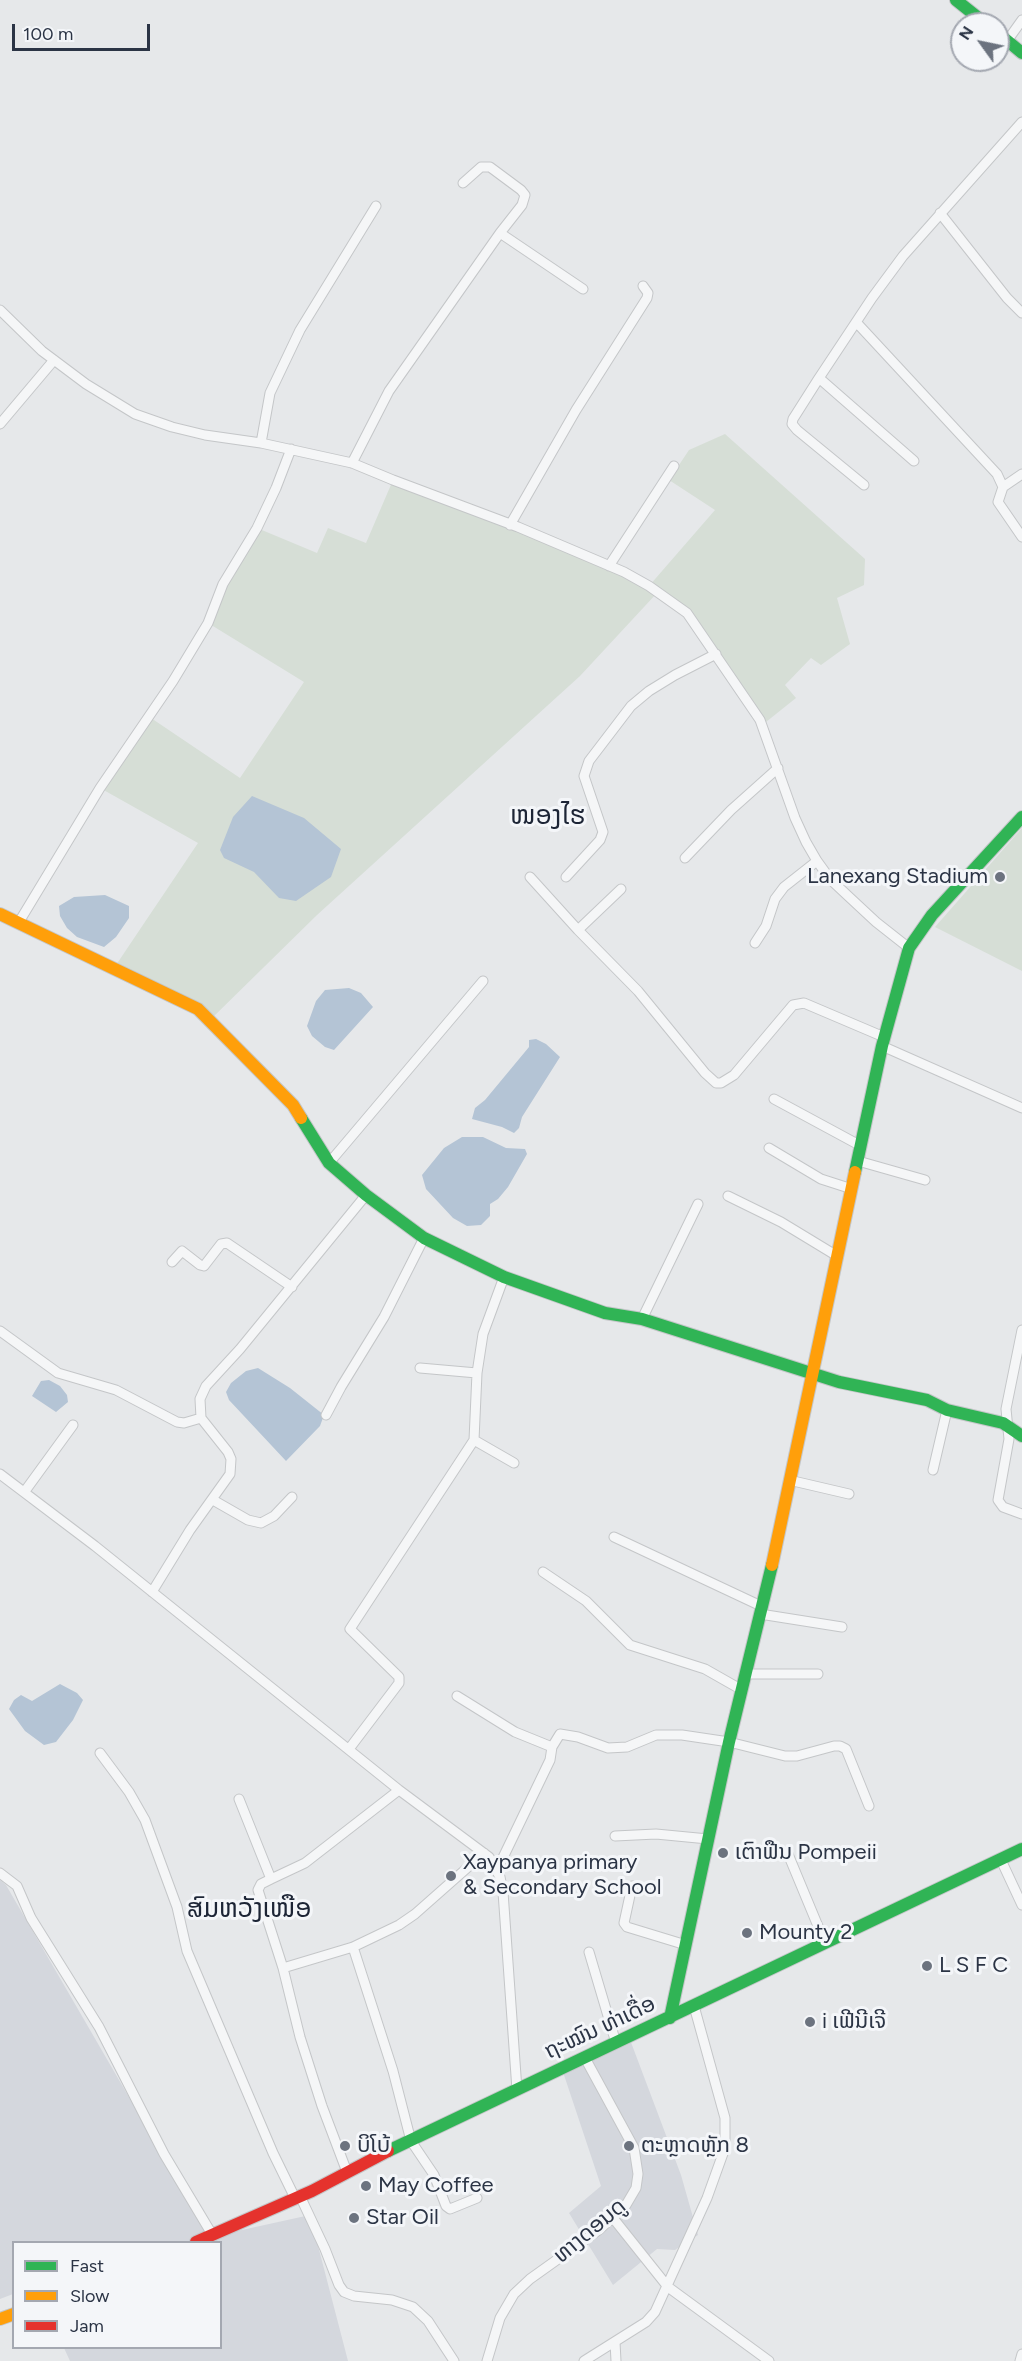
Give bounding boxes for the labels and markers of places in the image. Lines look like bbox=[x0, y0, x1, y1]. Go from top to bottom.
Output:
place label: Lanexang Stadium bbox=[807, 864, 988, 890]
marker: Lanexang Stadium bbox=[993, 870, 1007, 884]
place label: ເຕົາຟືນ Pompeii bbox=[735, 1840, 877, 1866]
marker: ເຕົາຟືນ Pompeii bbox=[716, 1846, 730, 1860]
place label: Xaypanya primary & Secondary School bbox=[463, 1850, 662, 1902]
marker: Xaypanya primary & Secondary School bbox=[444, 1869, 458, 1883]
place label: Mounty 2 bbox=[759, 1920, 853, 1946]
marker: Mounty 2 bbox=[740, 1926, 754, 1940]
place label: L S F C bbox=[939, 1953, 1008, 1979]
marker: L S F C bbox=[920, 1959, 934, 1973]
place label: i ເຟີນີເຈີ bbox=[822, 2009, 886, 2035]
marker: i ເຟີນີເຈີ bbox=[803, 2015, 817, 2029]
place label: ບິໂບ້ bbox=[357, 2133, 390, 2159]
place label: ຕະຫຼາດຫຼັກ 8 bbox=[641, 2133, 749, 2159]
marker: ບິໂບ້ bbox=[338, 2139, 352, 2153]
marker: ຕະຫຼາດຫຼັກ 8 bbox=[622, 2139, 636, 2153]
place label: May Coffee bbox=[378, 2173, 493, 2199]
marker: May Coffee bbox=[359, 2179, 373, 2193]
place label: Star Oil bbox=[366, 2205, 439, 2231]
marker: Star Oil bbox=[347, 2211, 361, 2225]

